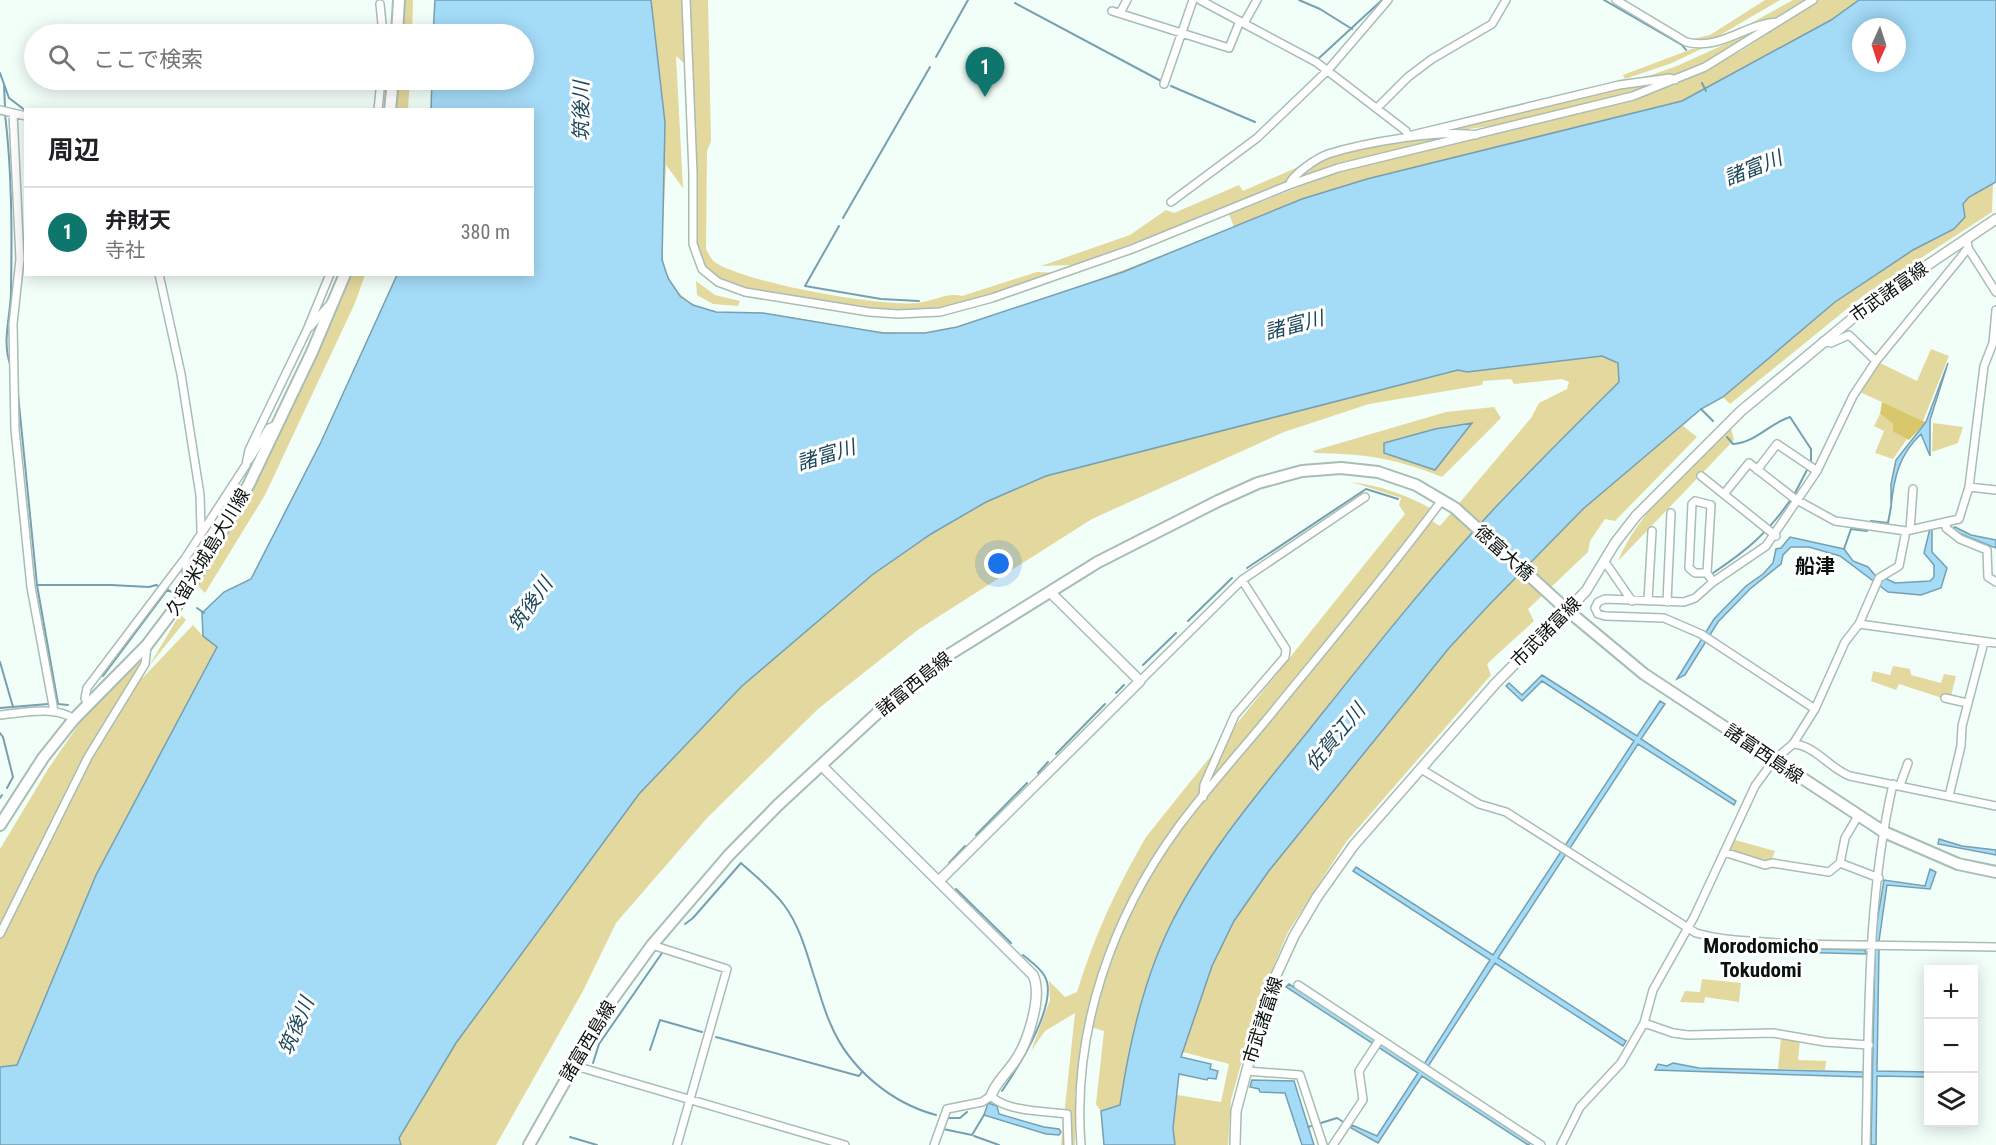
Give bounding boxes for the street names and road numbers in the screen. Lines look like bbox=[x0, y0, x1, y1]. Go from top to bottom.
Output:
street label: 市武諸富線 bbox=[1846, 257, 1932, 326]
street label: 久留米城島大川線 bbox=[161, 485, 254, 619]
street label: 徳富大橋 bbox=[1471, 521, 1538, 585]
street label: 市武諸富線 bbox=[1506, 592, 1585, 671]
street label: 諸富西島線 bbox=[872, 647, 955, 720]
street label: 諸富西島線 bbox=[1721, 720, 1807, 787]
street label: 市武諸富線 bbox=[1239, 974, 1286, 1066]
street label: 諸富西島線 bbox=[555, 997, 620, 1085]

